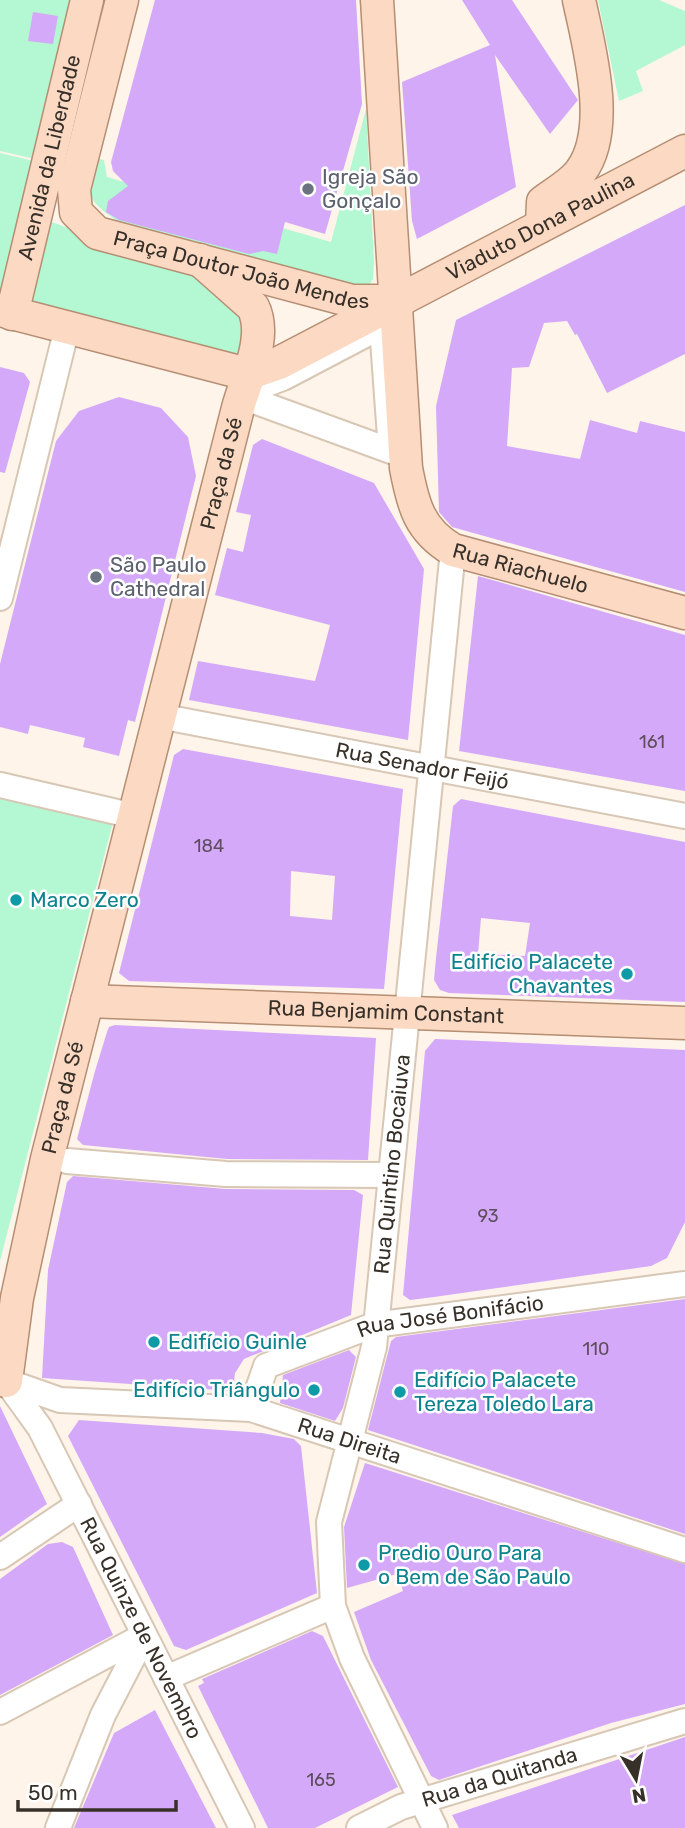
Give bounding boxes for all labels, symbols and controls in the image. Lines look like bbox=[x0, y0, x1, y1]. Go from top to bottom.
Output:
street label: Avenida da Liberdade bbox=[12, 52, 85, 262]
place label: Igreja São Gonçalo bbox=[322, 164, 419, 213]
street label: Viaduto Dona Paulina bbox=[442, 167, 639, 285]
marker: Igreja São Gonçalo bbox=[300, 181, 316, 197]
street label: Praça Doutor João Mendes bbox=[111, 225, 369, 313]
street label: Praça da Sé bbox=[195, 414, 247, 532]
street label: Rua Riachuelo bbox=[450, 537, 591, 598]
place label: São Paulo Cathedral bbox=[110, 552, 207, 601]
marker: São Paulo Cathedral bbox=[88, 569, 104, 585]
house number: 161 bbox=[639, 731, 665, 753]
street label: Rua Senador Feijó bbox=[334, 737, 511, 794]
house number: 184 bbox=[194, 835, 224, 857]
place label: Marco Zero bbox=[30, 887, 139, 912]
marker: Marco Zero bbox=[8, 892, 24, 908]
place label: Edifício Palacete Chavantes bbox=[451, 949, 613, 998]
marker: Edifício Palacete Chavantes bbox=[619, 966, 635, 982]
street label: Rua Benjamim Constant bbox=[267, 995, 504, 1028]
street label: Praça da Sé bbox=[36, 1039, 88, 1156]
street label: Rua Quintino Bocaiuva bbox=[368, 1053, 415, 1275]
house number: 93 bbox=[477, 1205, 499, 1227]
street label: Rua José Bonifácio bbox=[353, 1290, 545, 1342]
place label: Edifício Guinle bbox=[168, 1329, 307, 1354]
marker: Edifício Guinle bbox=[146, 1334, 162, 1350]
house number: 110 bbox=[583, 1338, 609, 1360]
place label: Edifício Palacete Tereza Toledo Lara bbox=[414, 1367, 594, 1416]
place label: Edifício Triângulo bbox=[133, 1377, 300, 1402]
marker: Edifício Triângulo bbox=[306, 1382, 322, 1398]
marker: Edifício Palacete Tereza Toledo Lara bbox=[392, 1384, 408, 1400]
street label: Rua Direita bbox=[295, 1412, 404, 1469]
street label: Rua Quinze de Novembro bbox=[75, 1513, 208, 1743]
place label: Predio Ouro Para o Bem de São Paulo bbox=[378, 1540, 571, 1589]
marker: Predio Ouro Para o Bem de São Paulo bbox=[356, 1557, 372, 1573]
street label: Rua da Quitanda bbox=[419, 1741, 580, 1812]
north arrow bbox=[601, 1744, 671, 1814]
scale bar bbox=[18, 1769, 175, 1813]
house number: 165 bbox=[306, 1769, 336, 1791]
text: 50 m bbox=[28, 1780, 78, 1805]
text: N bbox=[630, 1783, 648, 1808]

